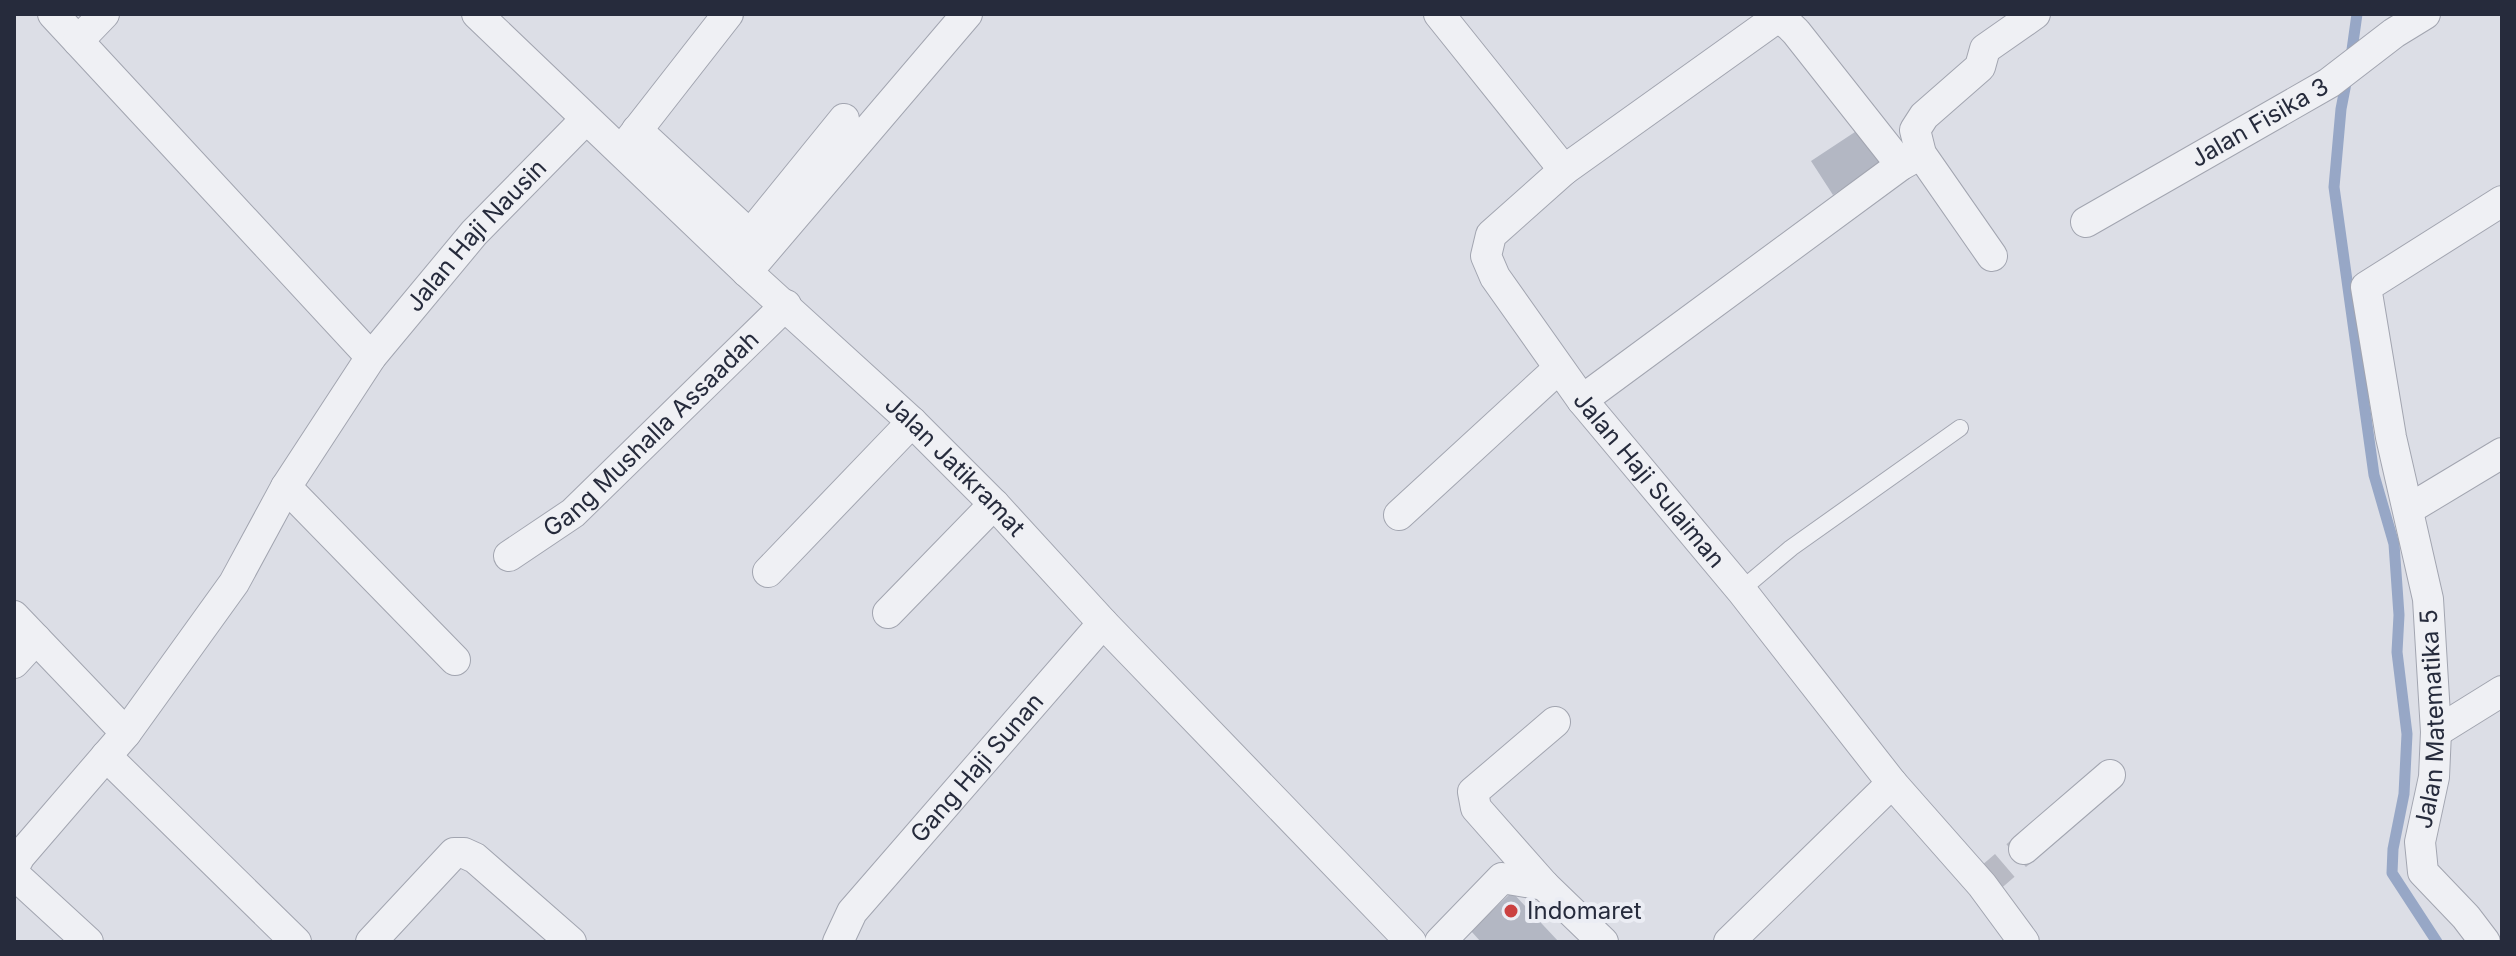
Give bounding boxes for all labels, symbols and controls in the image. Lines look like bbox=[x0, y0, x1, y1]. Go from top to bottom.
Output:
street label: Jalan Fisika 3 bbox=[2185, 71, 2333, 173]
street label: Jalan Haji Nausin bbox=[400, 153, 552, 317]
street label: Gang Mushalla Assaadah bbox=[538, 325, 765, 543]
street label: Jalan Haji Sulaiman bbox=[1567, 386, 1731, 573]
street label: Jalan Jatikramat bbox=[879, 390, 1031, 542]
street label: Jalan Matematika 5 bbox=[2408, 609, 2450, 831]
street label: Gang Haji Sunan bbox=[904, 687, 1049, 848]
place label: Indomaret bbox=[1527, 896, 1642, 925]
marker: Indomaret bbox=[1502, 902, 1520, 920]

